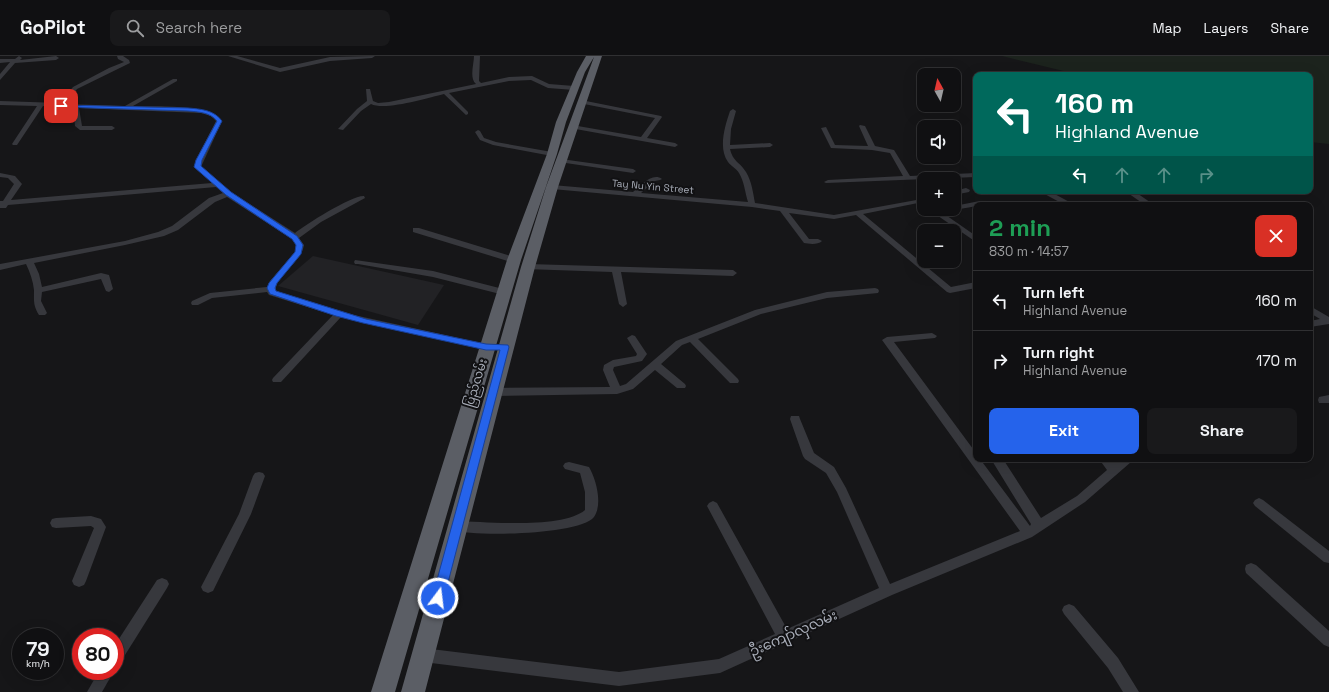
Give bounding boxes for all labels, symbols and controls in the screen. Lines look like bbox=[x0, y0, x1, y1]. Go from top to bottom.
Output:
search box bbox=[110, 10, 390, 46]
text: GoPilot bbox=[20, 15, 86, 40]
icon: search bbox=[124, 17, 146, 39]
text: Search here bbox=[156, 18, 242, 37]
text: Map bbox=[1152, 19, 1182, 37]
text: Layers bbox=[1204, 19, 1248, 37]
text: Share bbox=[1270, 19, 1309, 37]
north arrow bbox=[917, 68, 961, 112]
map controls bbox=[917, 68, 961, 268]
text: 160 m bbox=[1055, 85, 1134, 121]
icon: left bbox=[989, 88, 1041, 140]
pin bbox=[44, 89, 78, 123]
icon: arrive bbox=[50, 95, 72, 117]
button: sound bbox=[917, 120, 961, 164]
text: Highland Avenue bbox=[1055, 120, 1199, 143]
icon: left bbox=[1069, 164, 1091, 186]
icon: ahead bbox=[1111, 164, 1133, 186]
icon: ahead bbox=[1153, 164, 1175, 186]
icon: right bbox=[1195, 164, 1217, 186]
button: + bbox=[917, 172, 961, 216]
street label: Tay Nu Yin Street bbox=[611, 176, 695, 197]
text: 2 min bbox=[989, 212, 1051, 243]
button: close bbox=[1255, 215, 1297, 257]
button: − bbox=[917, 224, 961, 268]
text: 830 m · 14:57 bbox=[989, 243, 1069, 260]
text: Turn left bbox=[1023, 283, 1085, 302]
icon: left bbox=[989, 290, 1011, 312]
text: 160 m bbox=[1255, 291, 1297, 310]
text: Highland Avenue bbox=[1023, 302, 1127, 319]
text: Turn right bbox=[1023, 343, 1094, 362]
icon: right bbox=[989, 350, 1011, 372]
text: 170 m bbox=[1256, 351, 1297, 370]
street label: ပြည်လမ်း bbox=[460, 356, 493, 410]
text: Highland Avenue bbox=[1023, 362, 1127, 379]
button: Exit bbox=[989, 408, 1139, 454]
button: Share bbox=[1147, 408, 1297, 454]
position arrow bbox=[417, 577, 459, 619]
street label: ဦးကျော်လှလမ်း bbox=[746, 605, 841, 663]
speed limit sign: 80 bbox=[72, 628, 124, 680]
text: 79 bbox=[26, 636, 50, 662]
text: km/h bbox=[26, 657, 50, 670]

